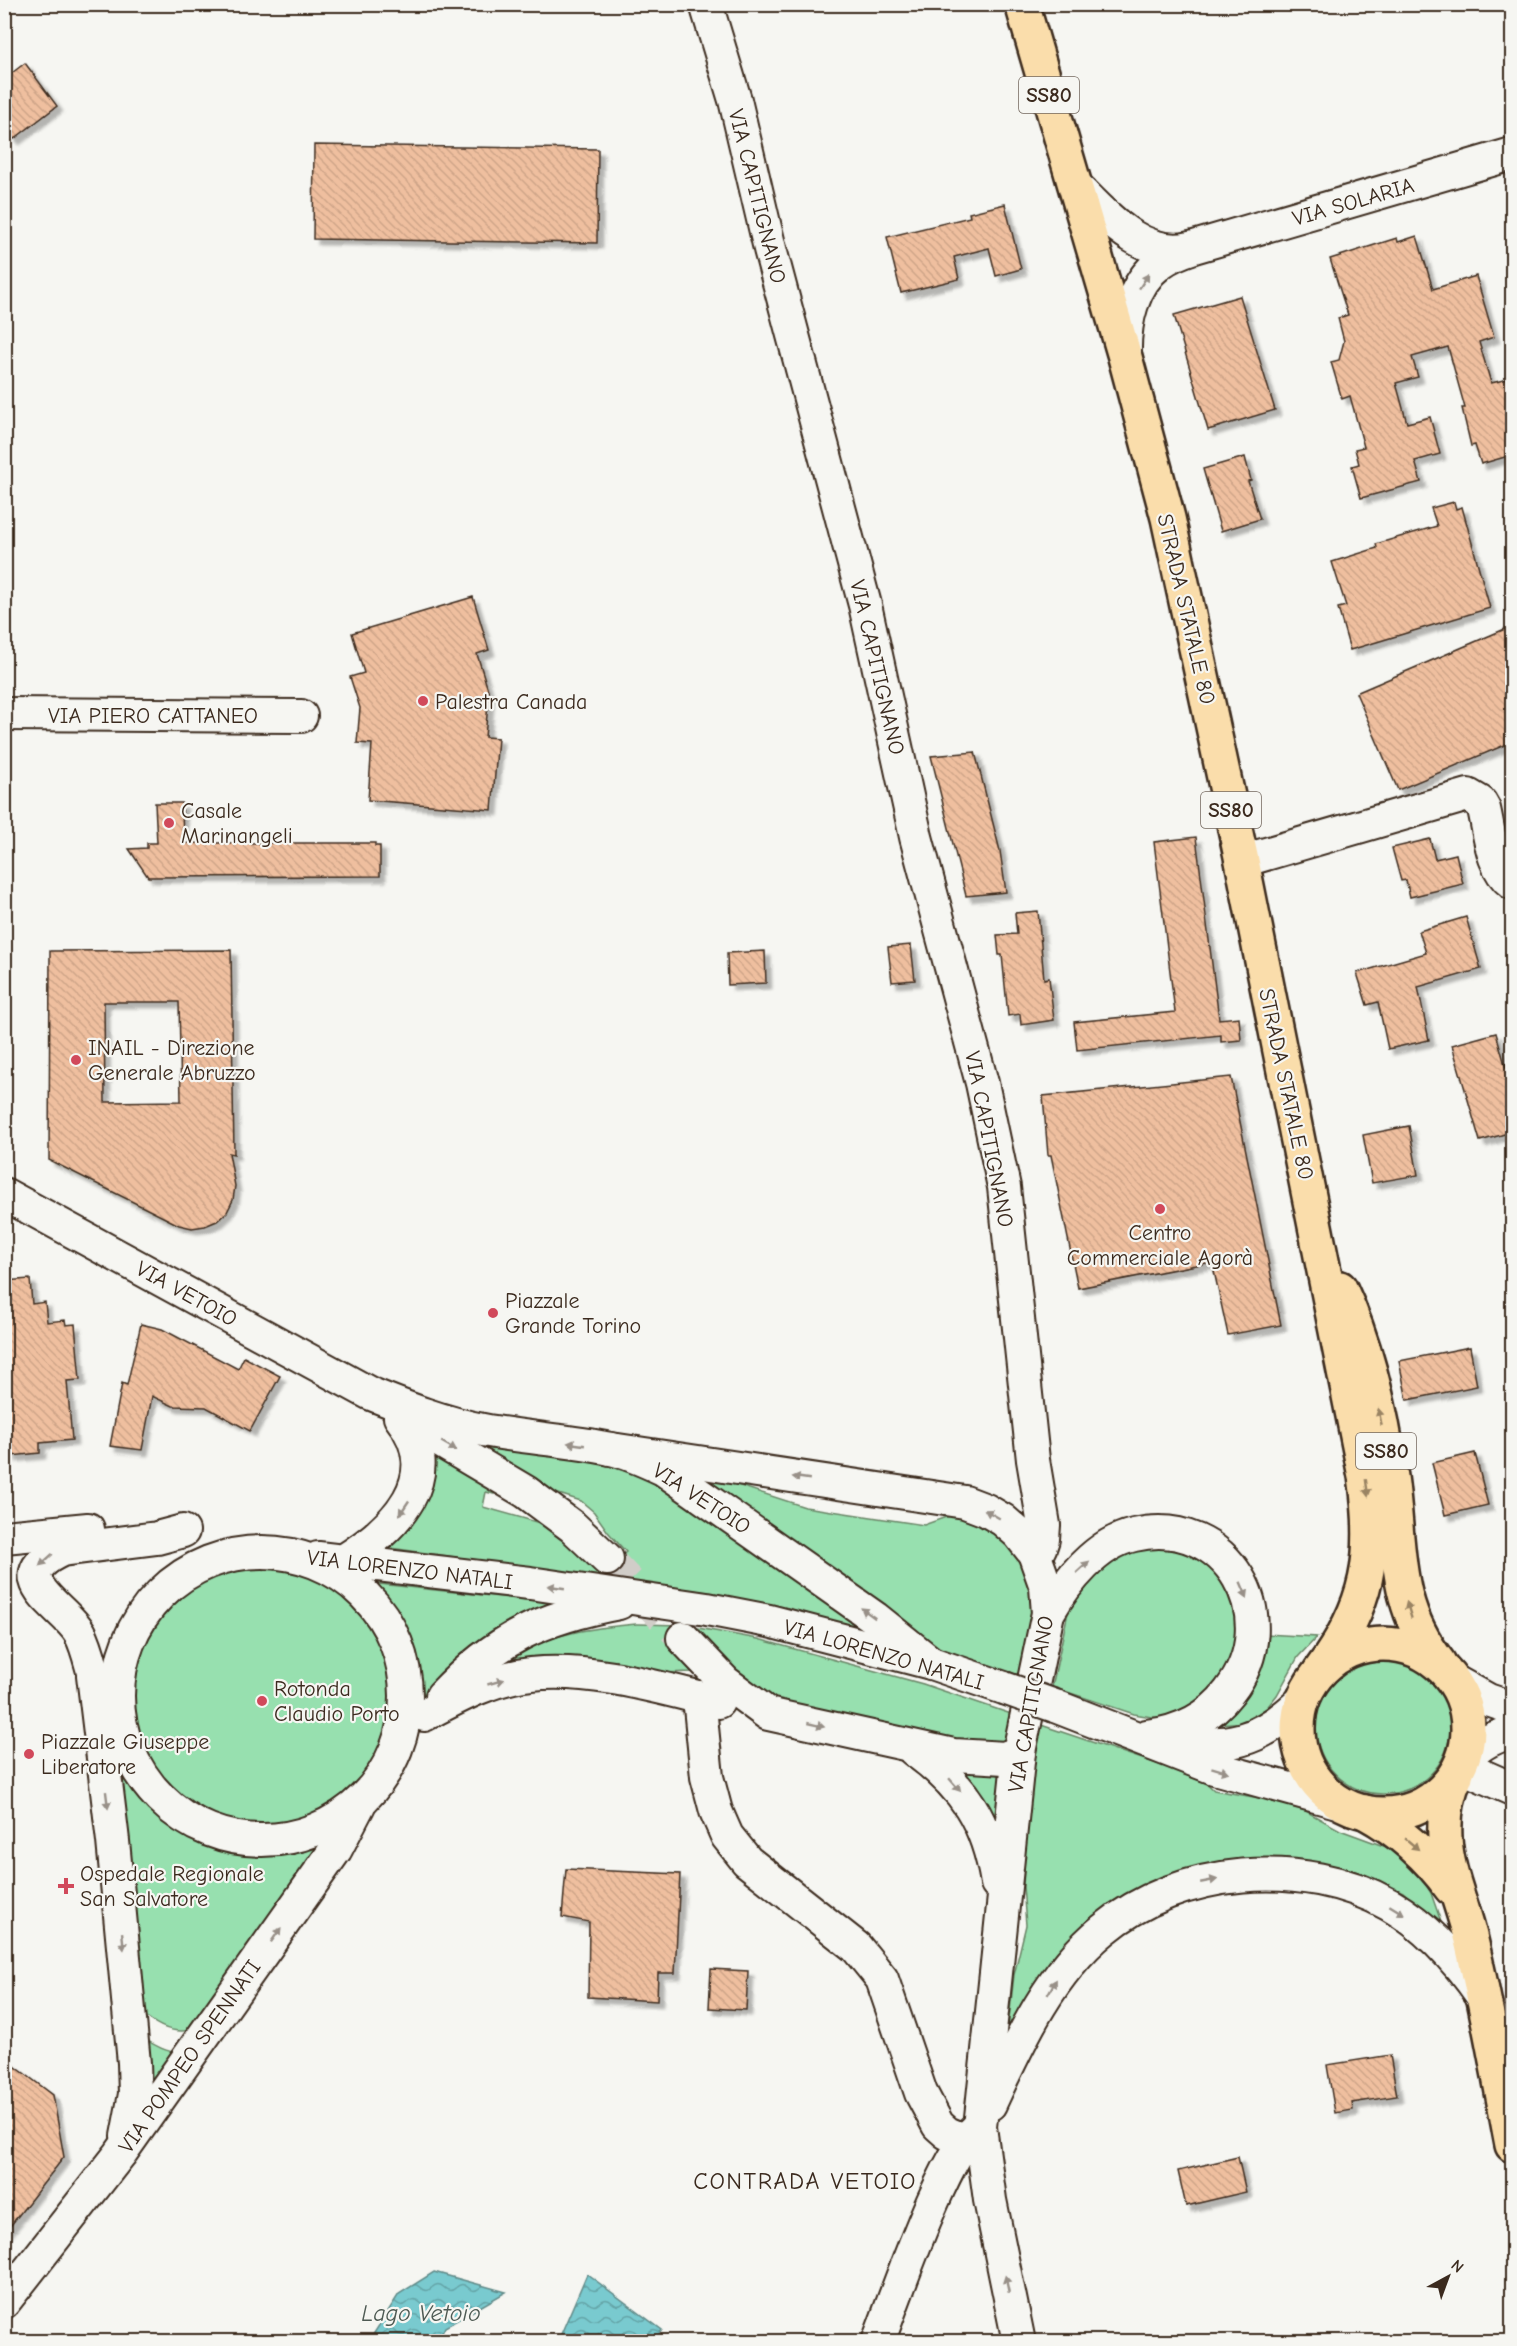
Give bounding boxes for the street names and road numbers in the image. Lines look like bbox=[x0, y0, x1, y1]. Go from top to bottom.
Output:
road number: SS80 bbox=[1019, 77, 1079, 113]
street label: VIA CAPITIGNANO bbox=[723, 106, 791, 286]
street label: VIA SOLARIA bbox=[1290, 172, 1417, 232]
street label: STRADA STATALE 80 bbox=[1151, 511, 1221, 707]
street label: VIA CAPITIGNANO bbox=[844, 577, 910, 757]
street label: VIA PIERO CATTANEO bbox=[48, 703, 258, 729]
road number: SS80 bbox=[1201, 792, 1261, 828]
street label: STRADA STATALE 80 bbox=[1253, 986, 1319, 1182]
street label: VIA CAPITIGNANO bbox=[959, 1049, 1019, 1229]
street label: VIA VETOIO bbox=[131, 1255, 242, 1332]
road number: SS80 bbox=[1356, 1433, 1416, 1469]
street label: VIA VETOIO bbox=[648, 1458, 755, 1540]
street label: VIA LORENZO NATALI bbox=[306, 1544, 514, 1596]
street label: VIA LORENZO NATALI bbox=[781, 1614, 987, 1696]
street label: VIA CAPITIGNANO bbox=[1003, 1614, 1059, 1795]
street label: VIA POMPEO SPENNATI bbox=[113, 1955, 266, 2158]

